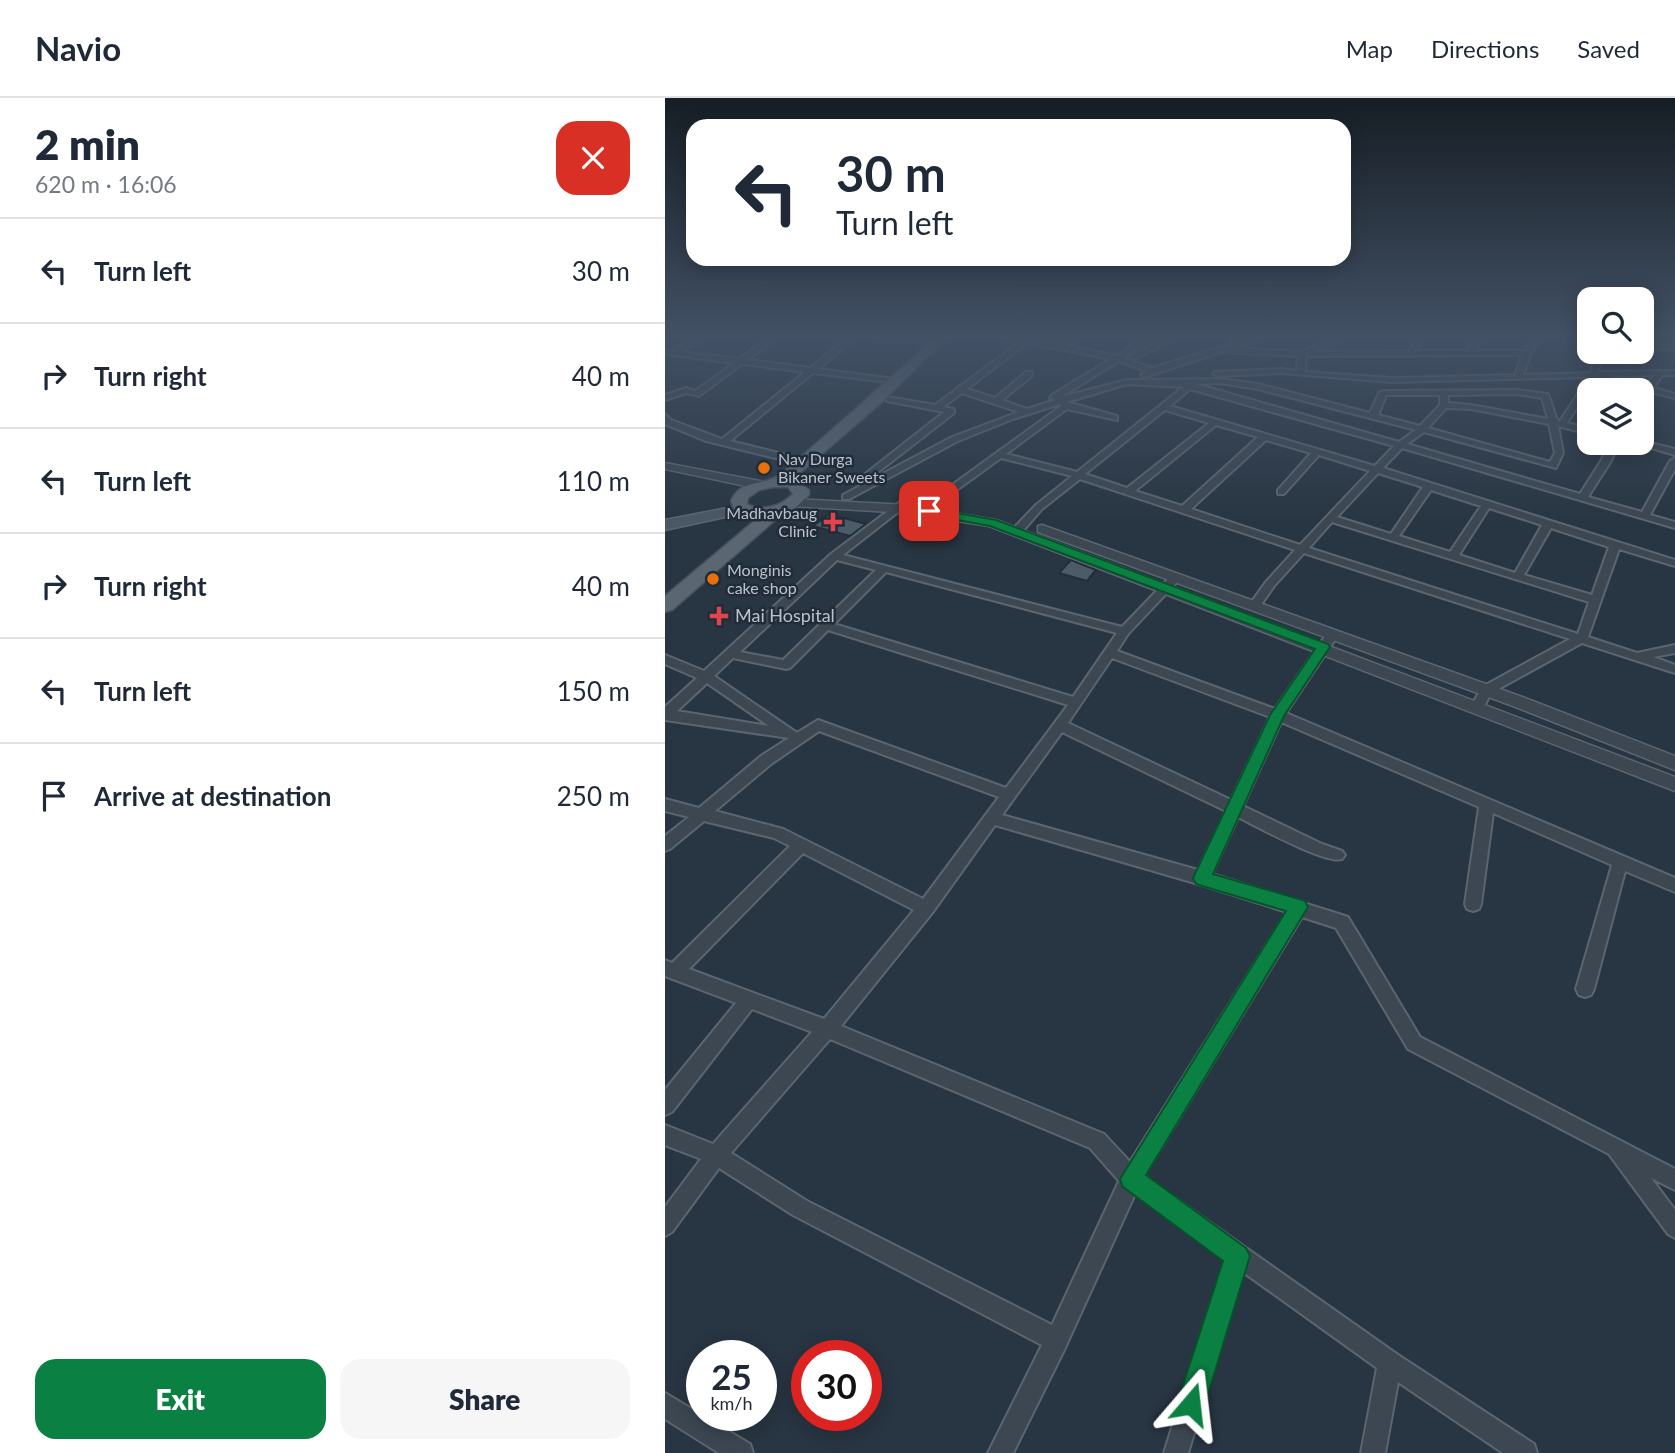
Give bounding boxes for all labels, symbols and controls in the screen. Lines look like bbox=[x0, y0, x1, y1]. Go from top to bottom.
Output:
text: Navio bbox=[35, 28, 121, 68]
text: Map bbox=[1346, 34, 1393, 63]
text: Directions bbox=[1431, 34, 1539, 63]
text: Saved bbox=[1577, 34, 1640, 63]
text: 2 min bbox=[35, 119, 140, 169]
button: close bbox=[556, 121, 630, 195]
text: 30 m bbox=[836, 144, 946, 202]
icon: left bbox=[721, 147, 812, 238]
text: 620 m · 16:06 bbox=[35, 170, 177, 198]
text: Turn left bbox=[836, 203, 953, 242]
icon: left bbox=[35, 252, 73, 290]
text: Turn left bbox=[94, 255, 191, 287]
text: 30 m bbox=[572, 255, 630, 287]
map controls bbox=[1577, 287, 1654, 455]
button: search bbox=[1577, 287, 1654, 364]
icon: right bbox=[35, 357, 73, 395]
text: Turn right bbox=[94, 360, 207, 392]
text: 40 m bbox=[572, 360, 630, 392]
button: layers bbox=[1577, 378, 1654, 455]
place label: Nav Durga Bikaner Sweets bbox=[778, 449, 885, 486]
marker: Nav Durga Bikaner Sweets bbox=[756, 460, 772, 476]
icon: left bbox=[35, 462, 73, 500]
text: Turn left bbox=[94, 465, 191, 497]
text: 110 m bbox=[557, 465, 630, 497]
pin bbox=[899, 481, 959, 541]
icon: arrive bbox=[910, 492, 948, 530]
place label: Madhavbaug Clinic bbox=[726, 503, 817, 540]
marker: Madhavbaug Clinic bbox=[823, 512, 843, 532]
place label: Monginis cake shop bbox=[727, 560, 797, 597]
icon: right bbox=[35, 567, 73, 605]
text: Turn right bbox=[94, 570, 207, 602]
text: 40 m bbox=[572, 570, 630, 602]
marker: Monginis cake shop bbox=[705, 571, 721, 587]
place label: Mai Hospital bbox=[735, 604, 835, 626]
marker: Mai Hospital bbox=[709, 606, 729, 626]
icon: left bbox=[35, 672, 73, 710]
text: Turn left bbox=[94, 675, 191, 707]
text: 150 m bbox=[557, 675, 630, 707]
icon: arrive bbox=[35, 777, 73, 815]
text: Arrive at destination bbox=[94, 780, 331, 812]
text: 250 m bbox=[557, 780, 630, 812]
speed limit sign: 30 bbox=[791, 1340, 882, 1431]
text: 25 bbox=[711, 1355, 752, 1397]
button: Exit bbox=[35, 1359, 326, 1439]
button: Share bbox=[340, 1359, 630, 1439]
position arrow bbox=[1154, 1367, 1228, 1441]
text: km/h bbox=[710, 1392, 753, 1414]

